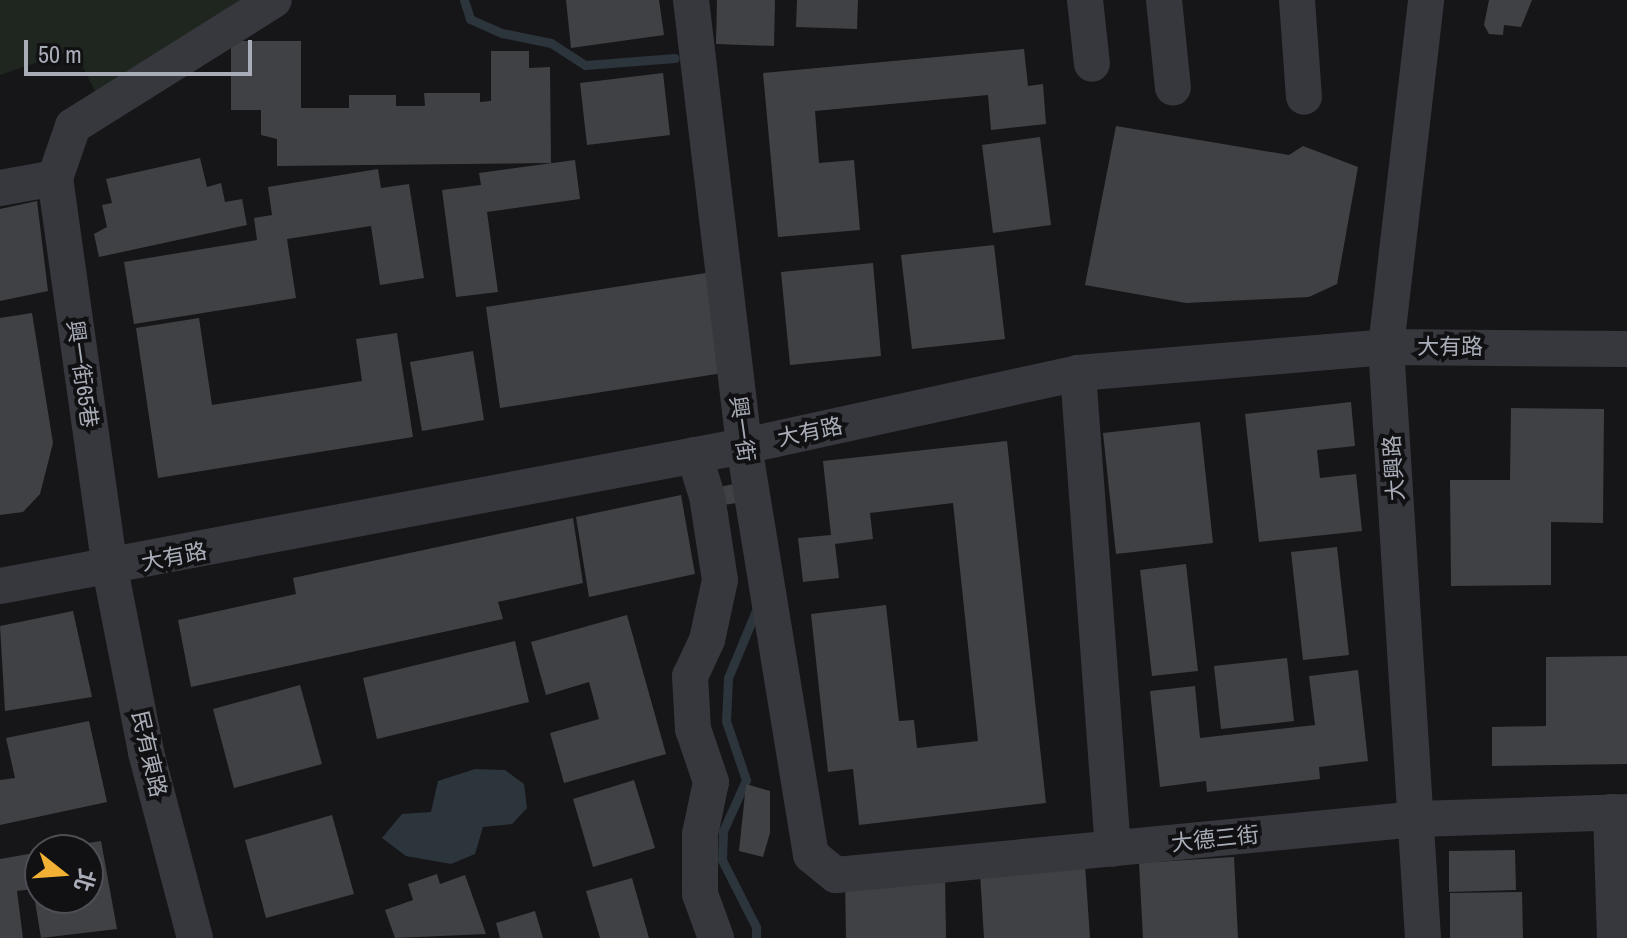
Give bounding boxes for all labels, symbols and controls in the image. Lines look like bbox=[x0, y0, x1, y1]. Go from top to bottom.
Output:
scale bar bbox=[28, 24, 256, 74]
text: 50 m bbox=[38, 38, 82, 70]
street label: 興一街65巷 bbox=[61, 319, 103, 429]
street label: 大有路 bbox=[1417, 334, 1483, 360]
street label: 興一街 bbox=[724, 394, 760, 464]
street label: 大有路 bbox=[775, 412, 845, 452]
street label: 大興路 bbox=[1379, 434, 1409, 502]
street label: 大有路 bbox=[139, 538, 209, 576]
street label: 民有東路 bbox=[126, 708, 172, 800]
street label: 大德三街 bbox=[1170, 821, 1260, 857]
north arrow bbox=[24, 834, 104, 914]
text: 北 bbox=[67, 866, 103, 895]

